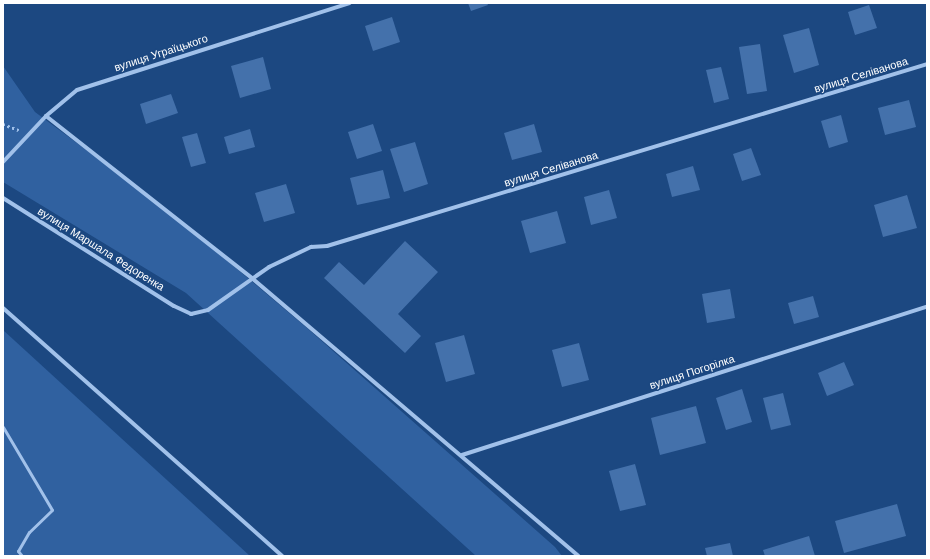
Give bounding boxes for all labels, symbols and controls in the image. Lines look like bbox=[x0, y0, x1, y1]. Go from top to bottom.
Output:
street label: вулиця Уграїцького bbox=[113, 32, 209, 74]
street label: вулиця Селіванова bbox=[813, 54, 909, 96]
street label: вулиця Селіванова bbox=[503, 148, 599, 190]
street label: вулиця Маршала Федоренка bbox=[35, 204, 167, 294]
street label: вулиця Погорілка bbox=[648, 352, 736, 392]

